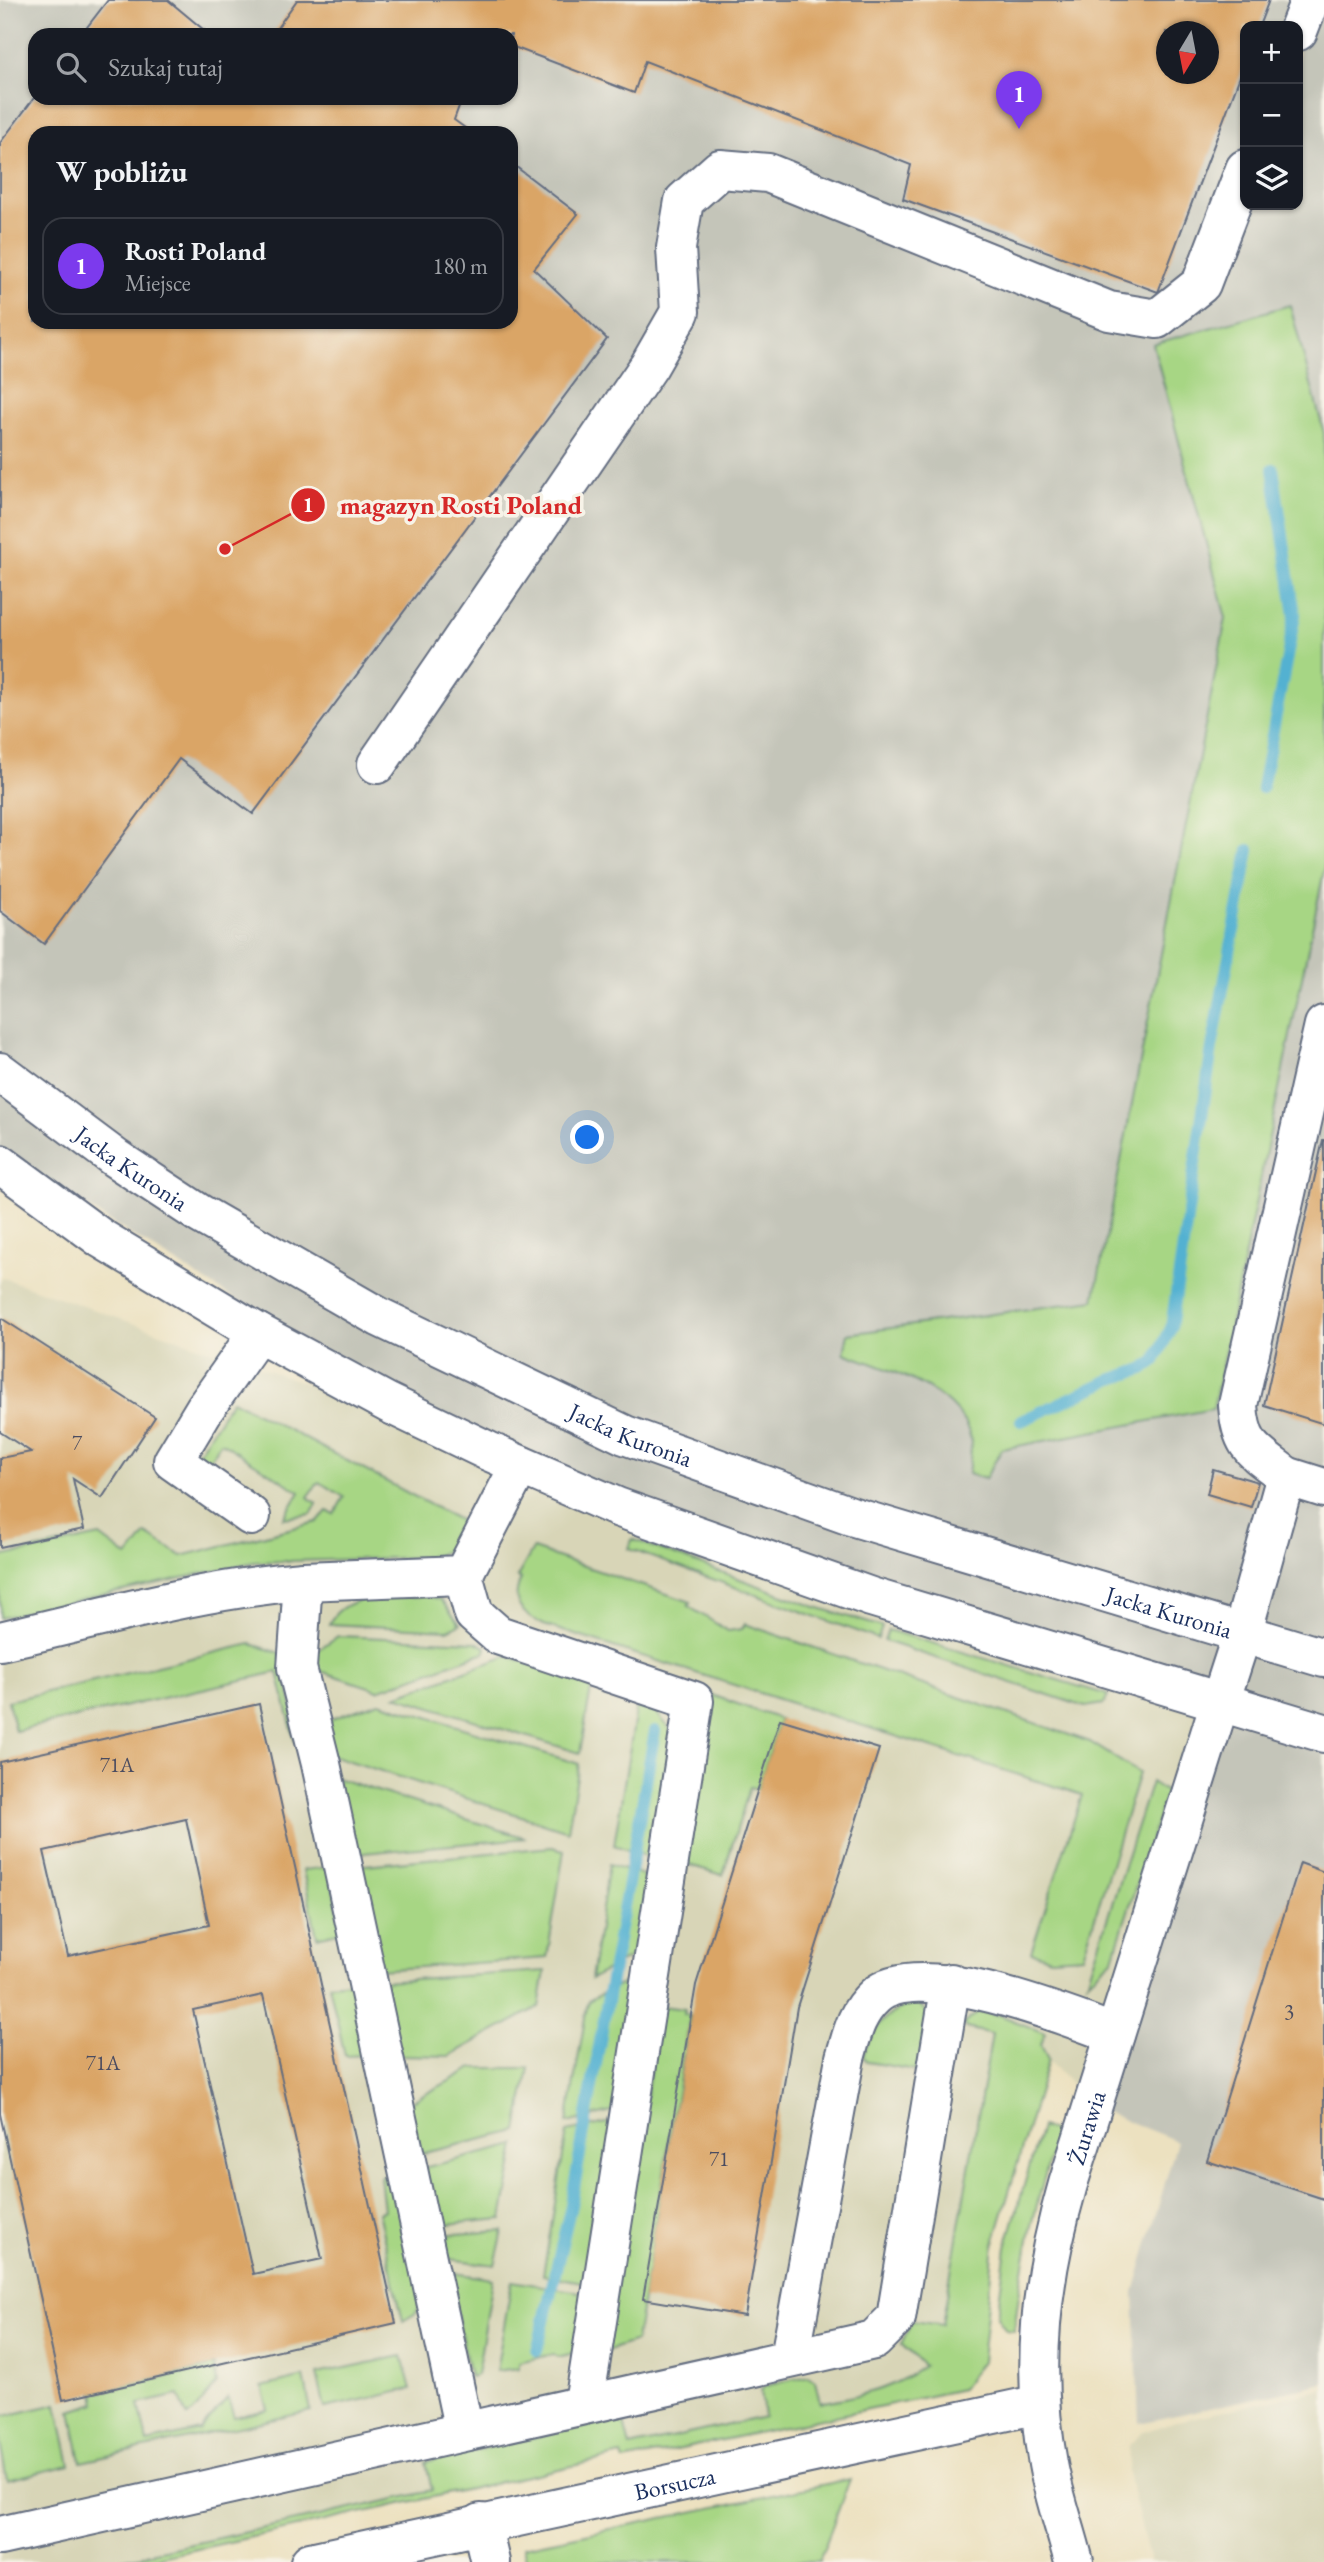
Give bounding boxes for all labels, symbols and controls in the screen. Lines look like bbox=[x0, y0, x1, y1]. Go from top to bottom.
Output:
north arrow bbox=[1156, 21, 1219, 84]
map controls bbox=[1240, 21, 1303, 210]
button: + bbox=[1240, 21, 1303, 84]
search box bbox=[28, 28, 518, 105]
icon: search bbox=[52, 48, 90, 86]
text: Szukaj tutaj bbox=[108, 50, 223, 84]
pin: 1 bbox=[996, 71, 1042, 129]
button: − bbox=[1240, 84, 1303, 147]
button: layers bbox=[1240, 147, 1303, 210]
text: W pobliżu bbox=[56, 152, 187, 191]
text: Rosti Poland bbox=[125, 234, 266, 268]
text: 1 bbox=[75, 251, 87, 281]
text: 180 m bbox=[432, 251, 488, 281]
text: Miejsce bbox=[125, 268, 191, 298]
callout: magazyn Rosti Poland bbox=[291, 481, 596, 528]
text: magazyn Rosti Poland bbox=[340, 488, 583, 522]
text: 1 bbox=[302, 491, 314, 518]
street label: Jacka Kuronia bbox=[67, 1117, 194, 1218]
your location bbox=[570, 1120, 604, 1154]
street label: Jacka Kuronia bbox=[562, 1394, 697, 1473]
house number: 7 bbox=[72, 1429, 83, 1456]
street label: Jacka Kuronia bbox=[1100, 1577, 1236, 1645]
house number: 71A bbox=[100, 1751, 135, 1778]
house number: 3 bbox=[1284, 1998, 1294, 2025]
house number: 71A bbox=[86, 2049, 121, 2076]
street label: Żurawia bbox=[1060, 2086, 1112, 2169]
house number: 71 bbox=[709, 2145, 729, 2172]
street label: Borsucza bbox=[631, 2459, 718, 2507]

